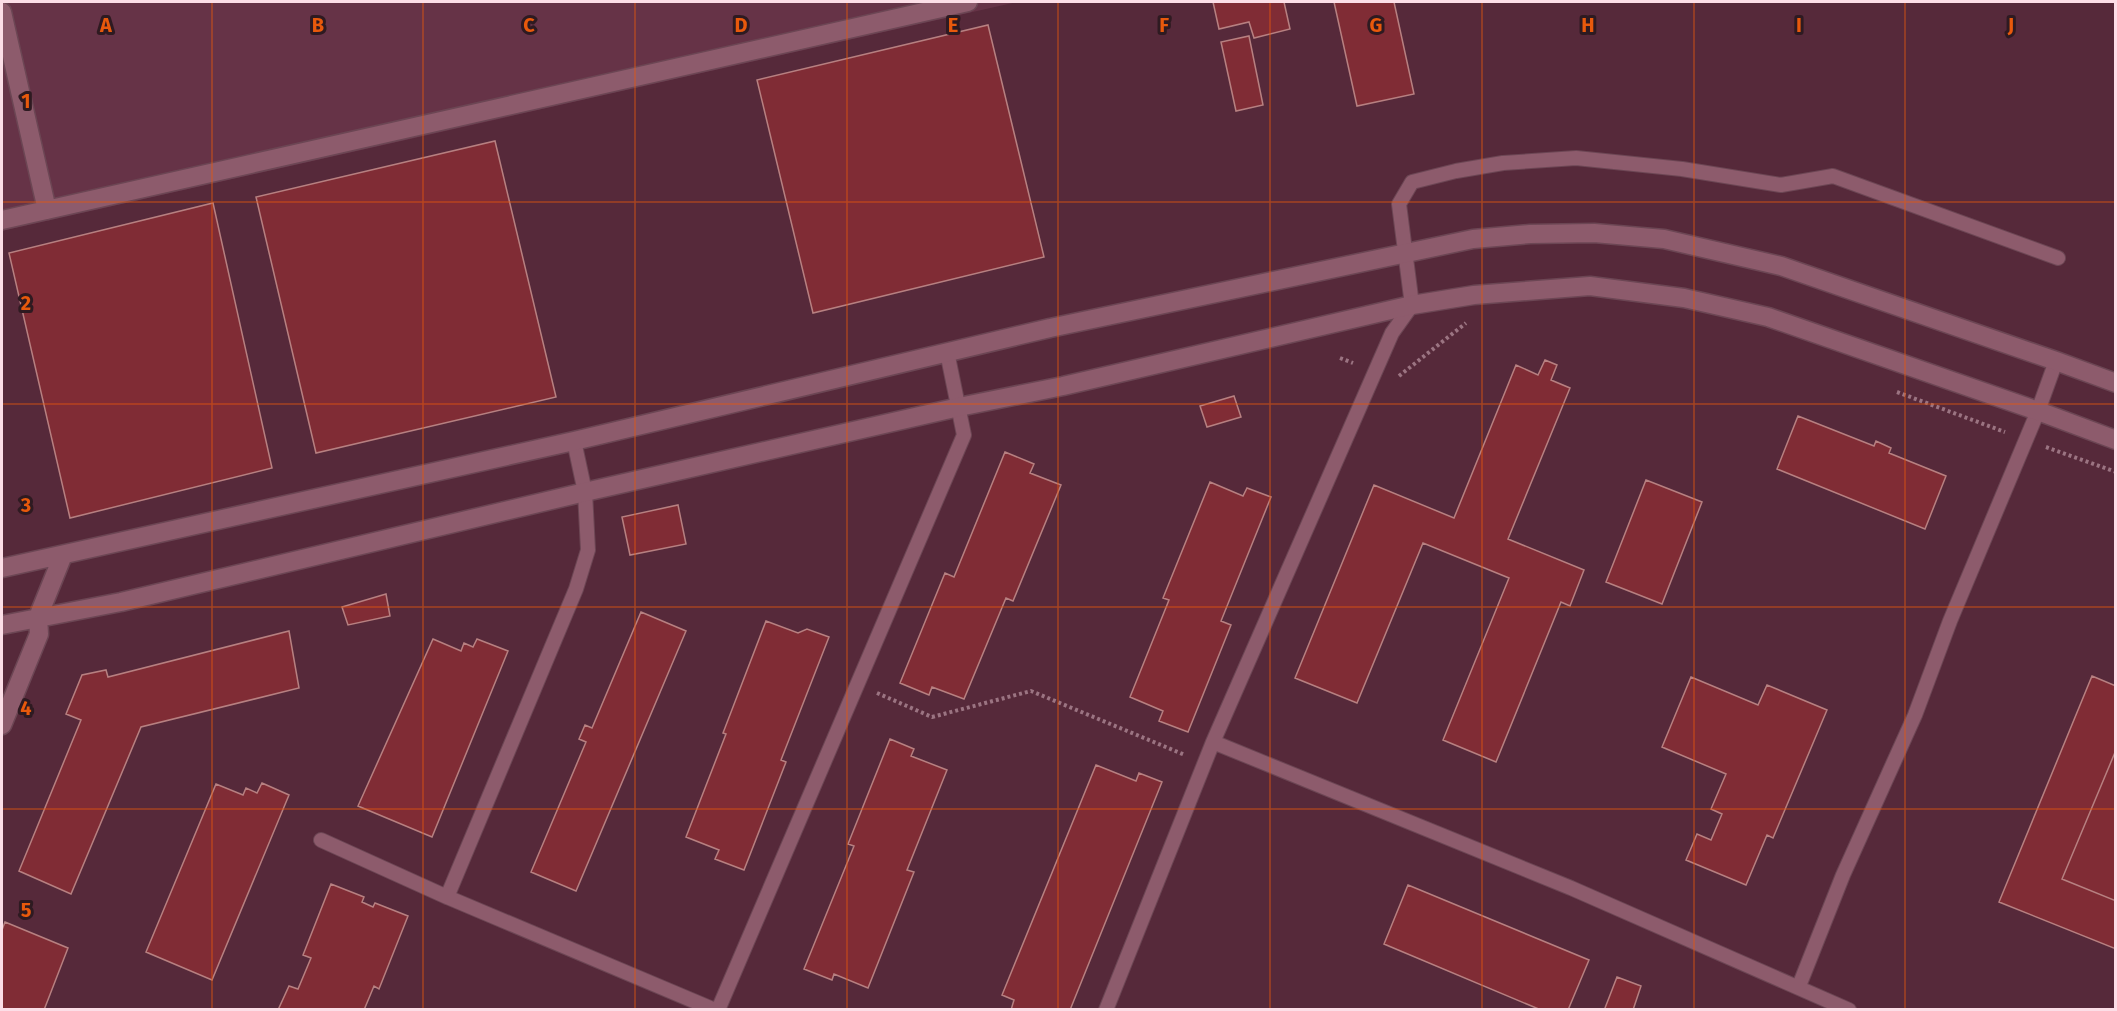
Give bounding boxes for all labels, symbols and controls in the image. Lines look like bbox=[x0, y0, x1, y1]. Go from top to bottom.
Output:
text: A bbox=[99, 13, 113, 37]
text: B bbox=[312, 13, 324, 37]
text: C bbox=[523, 13, 535, 37]
text: D bbox=[734, 13, 748, 37]
text: E bbox=[948, 13, 958, 37]
text: F bbox=[1159, 13, 1169, 37]
text: G bbox=[1370, 13, 1382, 37]
text: H bbox=[1581, 13, 1595, 37]
text: I bbox=[1796, 13, 1802, 37]
text: J bbox=[2007, 13, 2014, 37]
text: 1 bbox=[21, 89, 31, 113]
text: 2 bbox=[21, 291, 31, 315]
text: 3 bbox=[20, 493, 31, 517]
text: 4 bbox=[20, 696, 32, 720]
text: 5 bbox=[21, 898, 32, 922]

